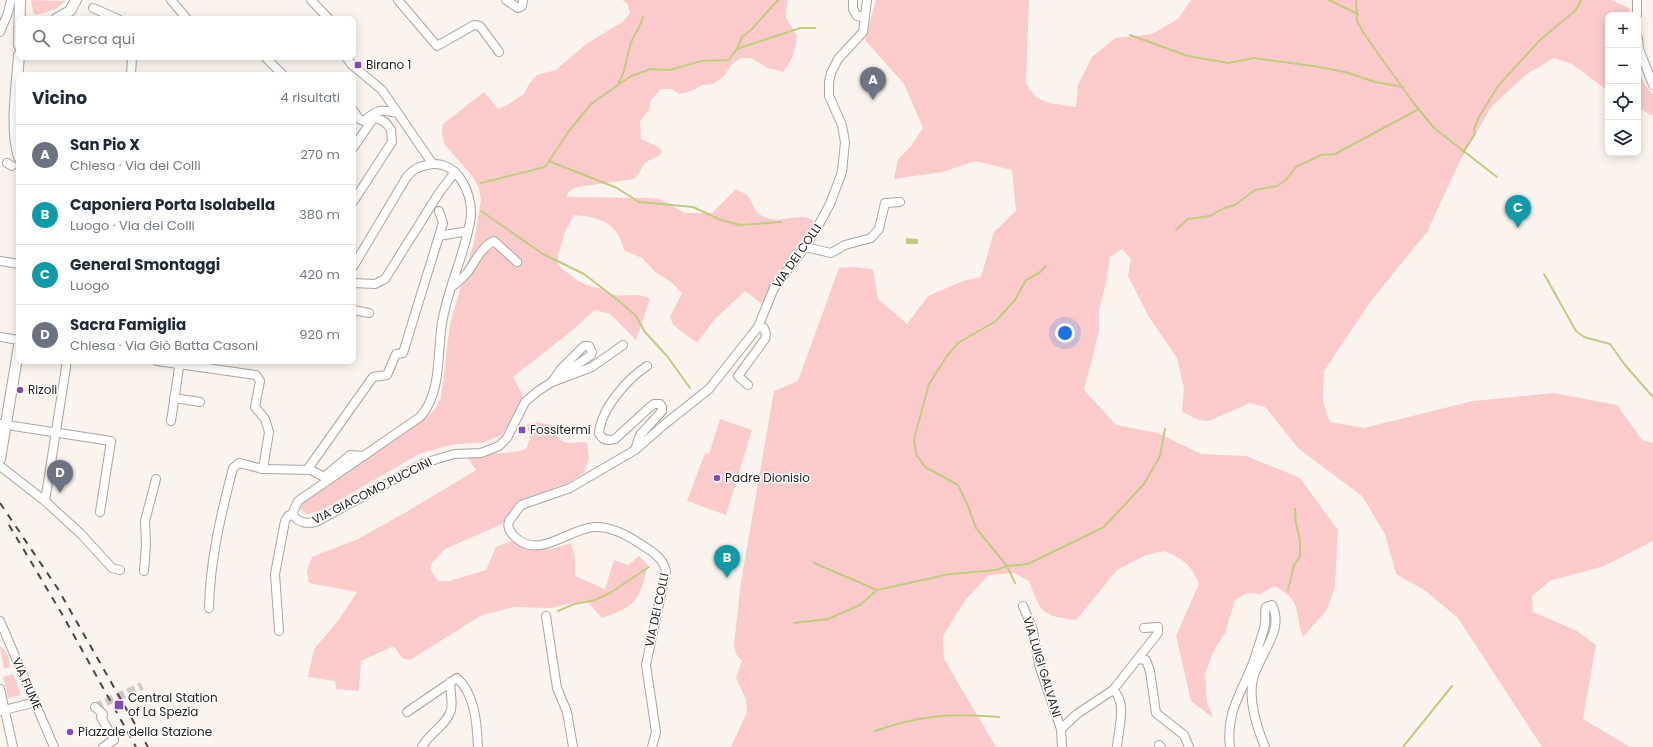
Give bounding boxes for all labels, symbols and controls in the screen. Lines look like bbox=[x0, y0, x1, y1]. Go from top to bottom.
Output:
map controls bbox=[1605, 12, 1641, 156]
button: + bbox=[1605, 12, 1641, 48]
search box bbox=[16, 16, 356, 60]
icon: search bbox=[30, 27, 52, 49]
text: Cerca qui bbox=[62, 28, 135, 49]
button: − bbox=[1605, 48, 1641, 84]
place label: Birano 1 bbox=[366, 56, 411, 73]
marker: Birano 1 bbox=[353, 60, 363, 70]
pin: A bbox=[860, 67, 886, 100]
button: locate bbox=[1605, 84, 1641, 120]
text: Vicino bbox=[32, 86, 87, 110]
text: 4 risultati bbox=[281, 88, 340, 107]
button: layers bbox=[1605, 120, 1641, 156]
text: San Pio X bbox=[70, 134, 140, 155]
text: A bbox=[40, 145, 50, 164]
text: 270 m bbox=[300, 145, 340, 164]
text: Chiesa · Via dei Colli bbox=[70, 156, 201, 175]
text: Caponiera Porta Isolabella bbox=[70, 194, 275, 215]
pin: C bbox=[1505, 195, 1531, 228]
text: B bbox=[41, 205, 49, 224]
text: 380 m bbox=[299, 205, 340, 224]
text: Luogo · Via dei Colli bbox=[70, 216, 195, 235]
street label: VIA DEI COLLI bbox=[768, 220, 825, 291]
text: General Smontaggi bbox=[70, 254, 220, 275]
text: C bbox=[40, 265, 50, 284]
text: 420 m bbox=[299, 265, 340, 284]
text: Luogo bbox=[70, 276, 109, 295]
text: Sacra Famiglia bbox=[70, 314, 186, 335]
your location bbox=[1055, 323, 1075, 343]
text: D bbox=[40, 325, 50, 344]
text: 920 m bbox=[299, 325, 340, 344]
text: Chiesa · Via Giò Batta Casoni bbox=[70, 336, 258, 355]
place label: Rizoli bbox=[28, 381, 57, 398]
marker: Rizoli bbox=[15, 385, 25, 395]
place label: Fossitermi bbox=[530, 421, 591, 438]
marker: Fossitermi bbox=[517, 425, 527, 435]
street label: VIA GIACOMO PUCCINI bbox=[309, 453, 435, 528]
pin: D bbox=[47, 460, 73, 493]
place label: Padre Dionisio bbox=[725, 469, 810, 486]
marker: Padre Dionisio bbox=[712, 473, 722, 483]
pin: B bbox=[714, 545, 740, 578]
street label: VIA DEI COLLI bbox=[640, 571, 673, 648]
street label: VIA LUIGI GALVANI bbox=[1019, 615, 1066, 719]
street label: VIA FIUME bbox=[8, 655, 47, 713]
place label: Central Station of La Spezia bbox=[128, 689, 218, 720]
marker: Central Station of La Spezia bbox=[113, 699, 125, 711]
place label: Piazzale della Stazione bbox=[78, 723, 212, 740]
marker: Piazzale della Stazione bbox=[65, 727, 75, 737]

